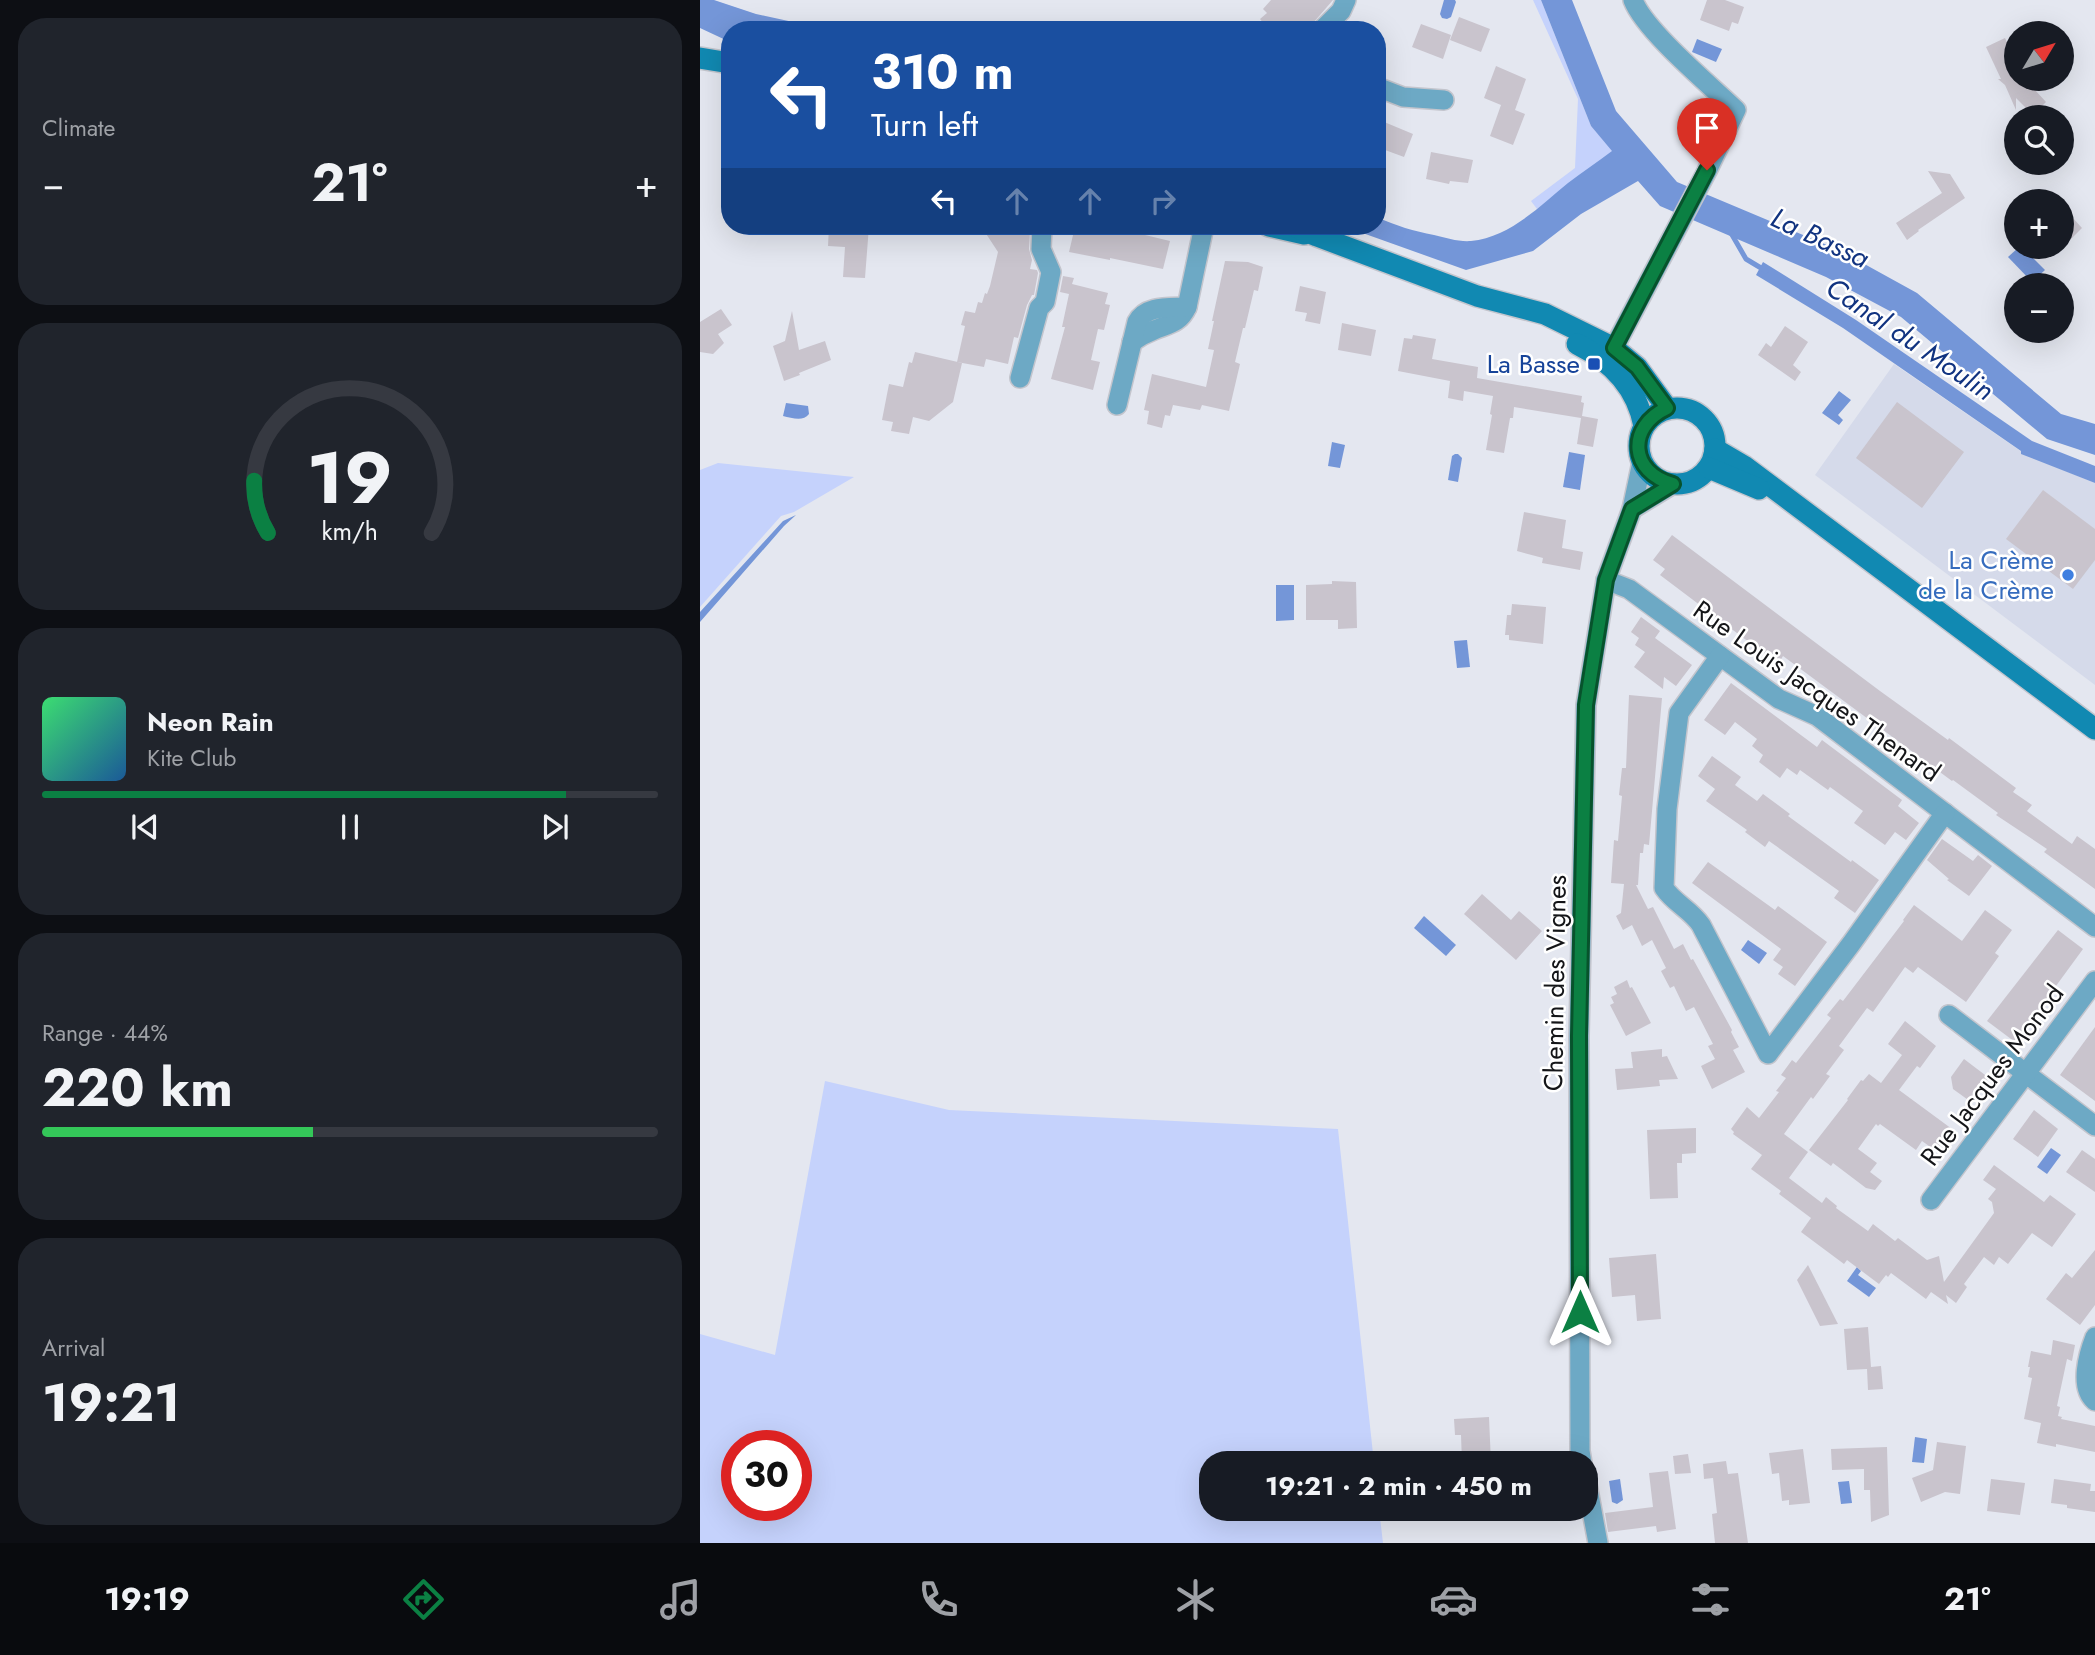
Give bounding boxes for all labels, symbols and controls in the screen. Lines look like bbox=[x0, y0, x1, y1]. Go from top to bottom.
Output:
north arrow bbox=[2004, 21, 2074, 91]
map controls bbox=[2004, 21, 2074, 343]
text: 310 m bbox=[871, 37, 1014, 107]
icon: left bbox=[756, 49, 847, 140]
pin bbox=[1677, 98, 1737, 170]
text: Turn left bbox=[871, 102, 978, 148]
button: search bbox=[2004, 105, 2074, 175]
icon: arrive bbox=[1688, 109, 1726, 147]
text: Climate bbox=[42, 111, 115, 145]
text: 21° bbox=[312, 145, 388, 221]
text: − bbox=[42, 156, 64, 211]
text: + bbox=[635, 156, 658, 211]
icon: left bbox=[925, 182, 963, 220]
icon: ahead bbox=[998, 182, 1036, 220]
icon: ahead bbox=[1071, 182, 1109, 220]
icon: right bbox=[1144, 182, 1182, 220]
button: + bbox=[2004, 189, 2074, 259]
water label: La Bassa bbox=[1764, 197, 1876, 279]
water label: Canal du Moulin bbox=[1818, 267, 2002, 411]
button: − bbox=[2004, 273, 2074, 343]
place label: La Basse bbox=[1487, 345, 1580, 383]
marker: La Basse bbox=[1586, 356, 1602, 372]
text: 19 bbox=[307, 425, 393, 530]
text: km/h bbox=[322, 512, 378, 548]
place label: La Crème de la Crème bbox=[1918, 541, 2054, 609]
marker: La Crème de la Crème bbox=[2060, 567, 2076, 583]
street label: Rue Louis Jacques Thenard bbox=[1686, 591, 1948, 791]
text: Neon Rain bbox=[147, 703, 274, 741]
text: Kite Club bbox=[147, 741, 236, 775]
icon: previous bbox=[126, 808, 164, 846]
icon: pause bbox=[331, 808, 369, 846]
icon: next bbox=[536, 808, 574, 846]
street label: Chemin des Vignes bbox=[1534, 875, 1576, 1091]
street label: Rue Jacques Monod bbox=[1911, 976, 2073, 1174]
text: Range · 44% bbox=[42, 1016, 168, 1050]
text: 220 km bbox=[42, 1050, 233, 1126]
position arrow bbox=[1543, 1275, 1617, 1349]
text: Arrival bbox=[42, 1331, 105, 1365]
text: 19:21 bbox=[42, 1365, 181, 1441]
speed limit sign: 30 bbox=[721, 1430, 812, 1521]
text: 19:21 · 2 min · 450 m bbox=[1265, 1467, 1532, 1505]
icon: directions bbox=[399, 1575, 448, 1624]
icon: music bbox=[656, 1575, 705, 1624]
icon: phone bbox=[914, 1575, 963, 1624]
icon: climate bbox=[1171, 1575, 1220, 1624]
icon: car bbox=[1429, 1575, 1478, 1624]
icon: filters bbox=[1686, 1575, 1735, 1624]
text: 19:19 bbox=[104, 1576, 190, 1622]
text: 21° bbox=[1944, 1576, 1991, 1622]

